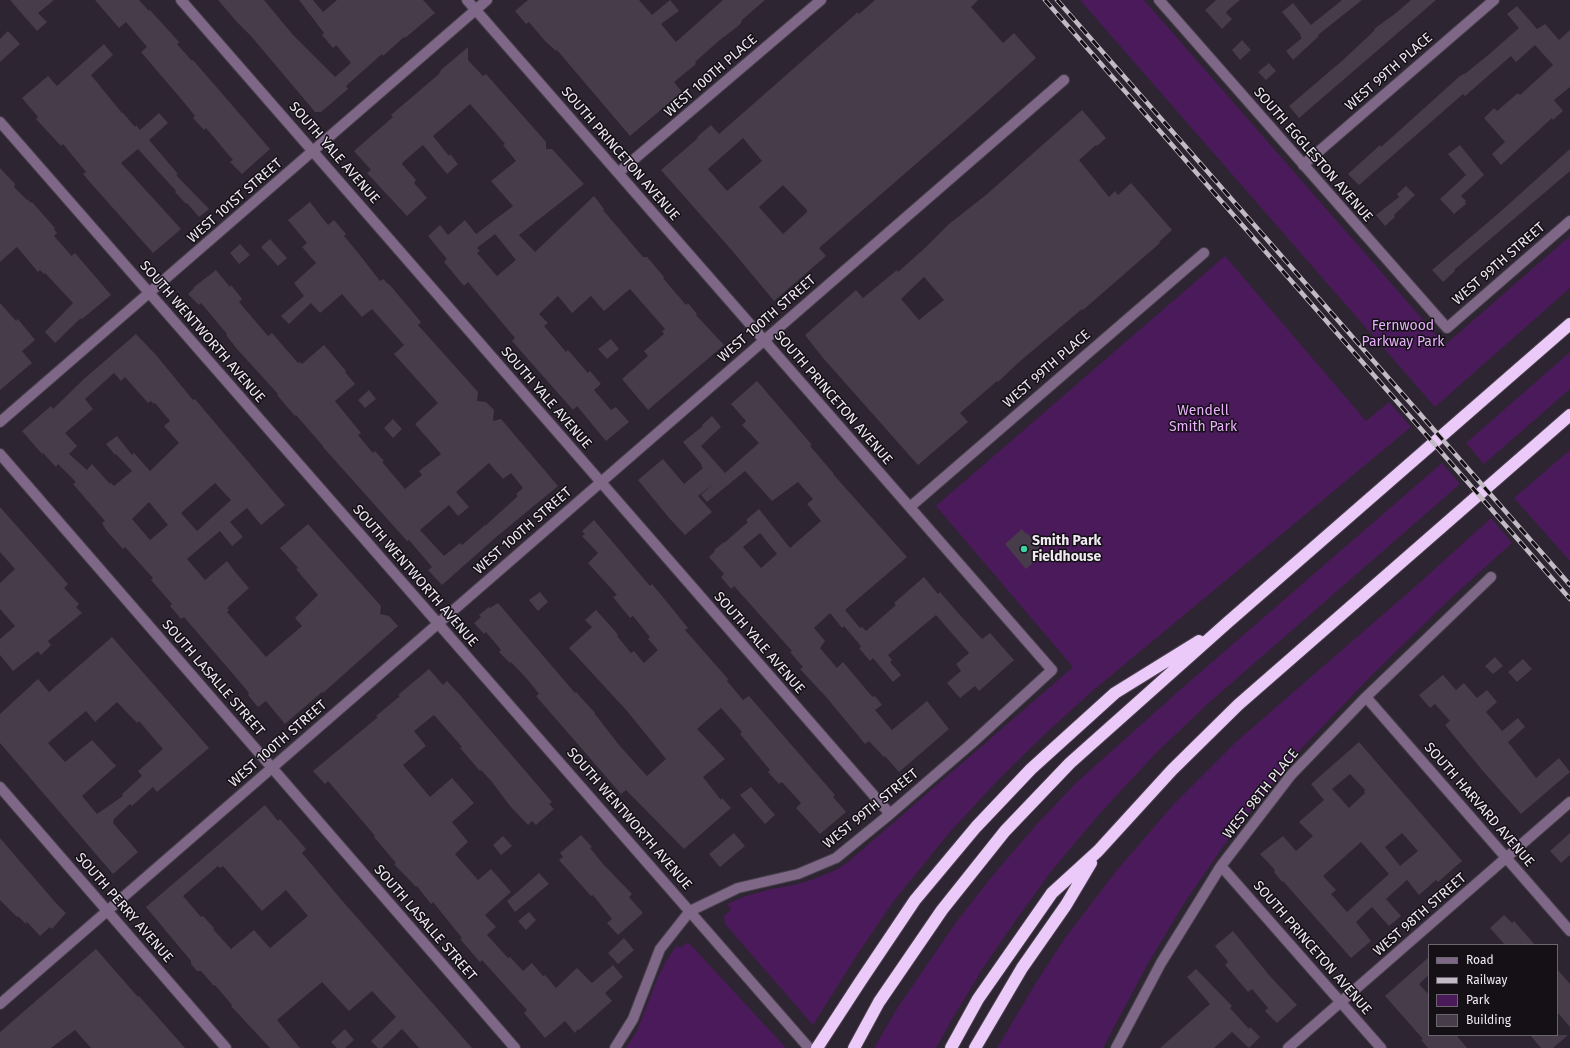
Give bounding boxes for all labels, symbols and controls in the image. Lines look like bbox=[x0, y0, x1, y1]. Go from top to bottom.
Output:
street label: WEST 99TH PLACE bbox=[1342, 29, 1436, 115]
street label: WEST 100TH PLACE bbox=[661, 31, 761, 121]
street label: SOUTH PRINCETON AVENUE bbox=[557, 84, 683, 224]
street label: SOUTH EGGLESTON AVENUE bbox=[1250, 84, 1376, 226]
street label: SOUTH YALE AVENUE bbox=[285, 99, 383, 207]
street label: WEST 101ST STREET bbox=[184, 155, 286, 247]
street label: WEST 99TH STREET bbox=[1449, 219, 1549, 309]
street label: SOUTH WENTWORTH AVENUE bbox=[136, 258, 268, 406]
street label: WEST 100TH STREET bbox=[715, 272, 819, 366]
park label: Fernwood Parkway Park bbox=[1362, 318, 1444, 350]
street label: WEST 99TH PLACE bbox=[1000, 326, 1094, 412]
street label: SOUTH PRINCETON AVENUE bbox=[770, 328, 896, 468]
street label: SOUTH YALE AVENUE bbox=[497, 344, 595, 452]
park label: Wendell Smith Park bbox=[1169, 403, 1237, 436]
street label: WEST 100TH STREET bbox=[471, 484, 575, 578]
street label: SOUTH WENTWORTH AVENUE bbox=[349, 502, 481, 650]
place label: Smith Park Fieldhouse bbox=[1032, 533, 1101, 566]
marker: Smith Park Fieldhouse bbox=[1019, 544, 1029, 554]
street label: SOUTH YALE AVENUE bbox=[710, 589, 808, 697]
street label: SOUTH LASALLE STREET bbox=[158, 617, 268, 739]
street label: WEST 100TH STREET bbox=[226, 697, 330, 791]
street label: SOUTH HARVARD AVENUE bbox=[1420, 739, 1538, 871]
street label: SOUTH WENTWORTH AVENUE bbox=[563, 745, 695, 893]
street label: WEST 98TH PLACE bbox=[1220, 746, 1302, 842]
street label: WEST 99TH STREET bbox=[820, 766, 922, 852]
street label: SOUTH PERRY AVENUE bbox=[72, 850, 176, 966]
street label: SOUTH LASALLE STREET bbox=[370, 862, 480, 984]
street label: WEST 98TH STREET bbox=[1370, 870, 1470, 960]
street label: SOUTH PRINCETON AVENUE bbox=[1249, 878, 1375, 1018]
legend bbox=[1428, 944, 1558, 1036]
text: Road bbox=[1466, 953, 1494, 967]
text: Railway bbox=[1466, 973, 1507, 987]
text: Park bbox=[1466, 993, 1490, 1007]
text: Building bbox=[1466, 1013, 1511, 1027]

